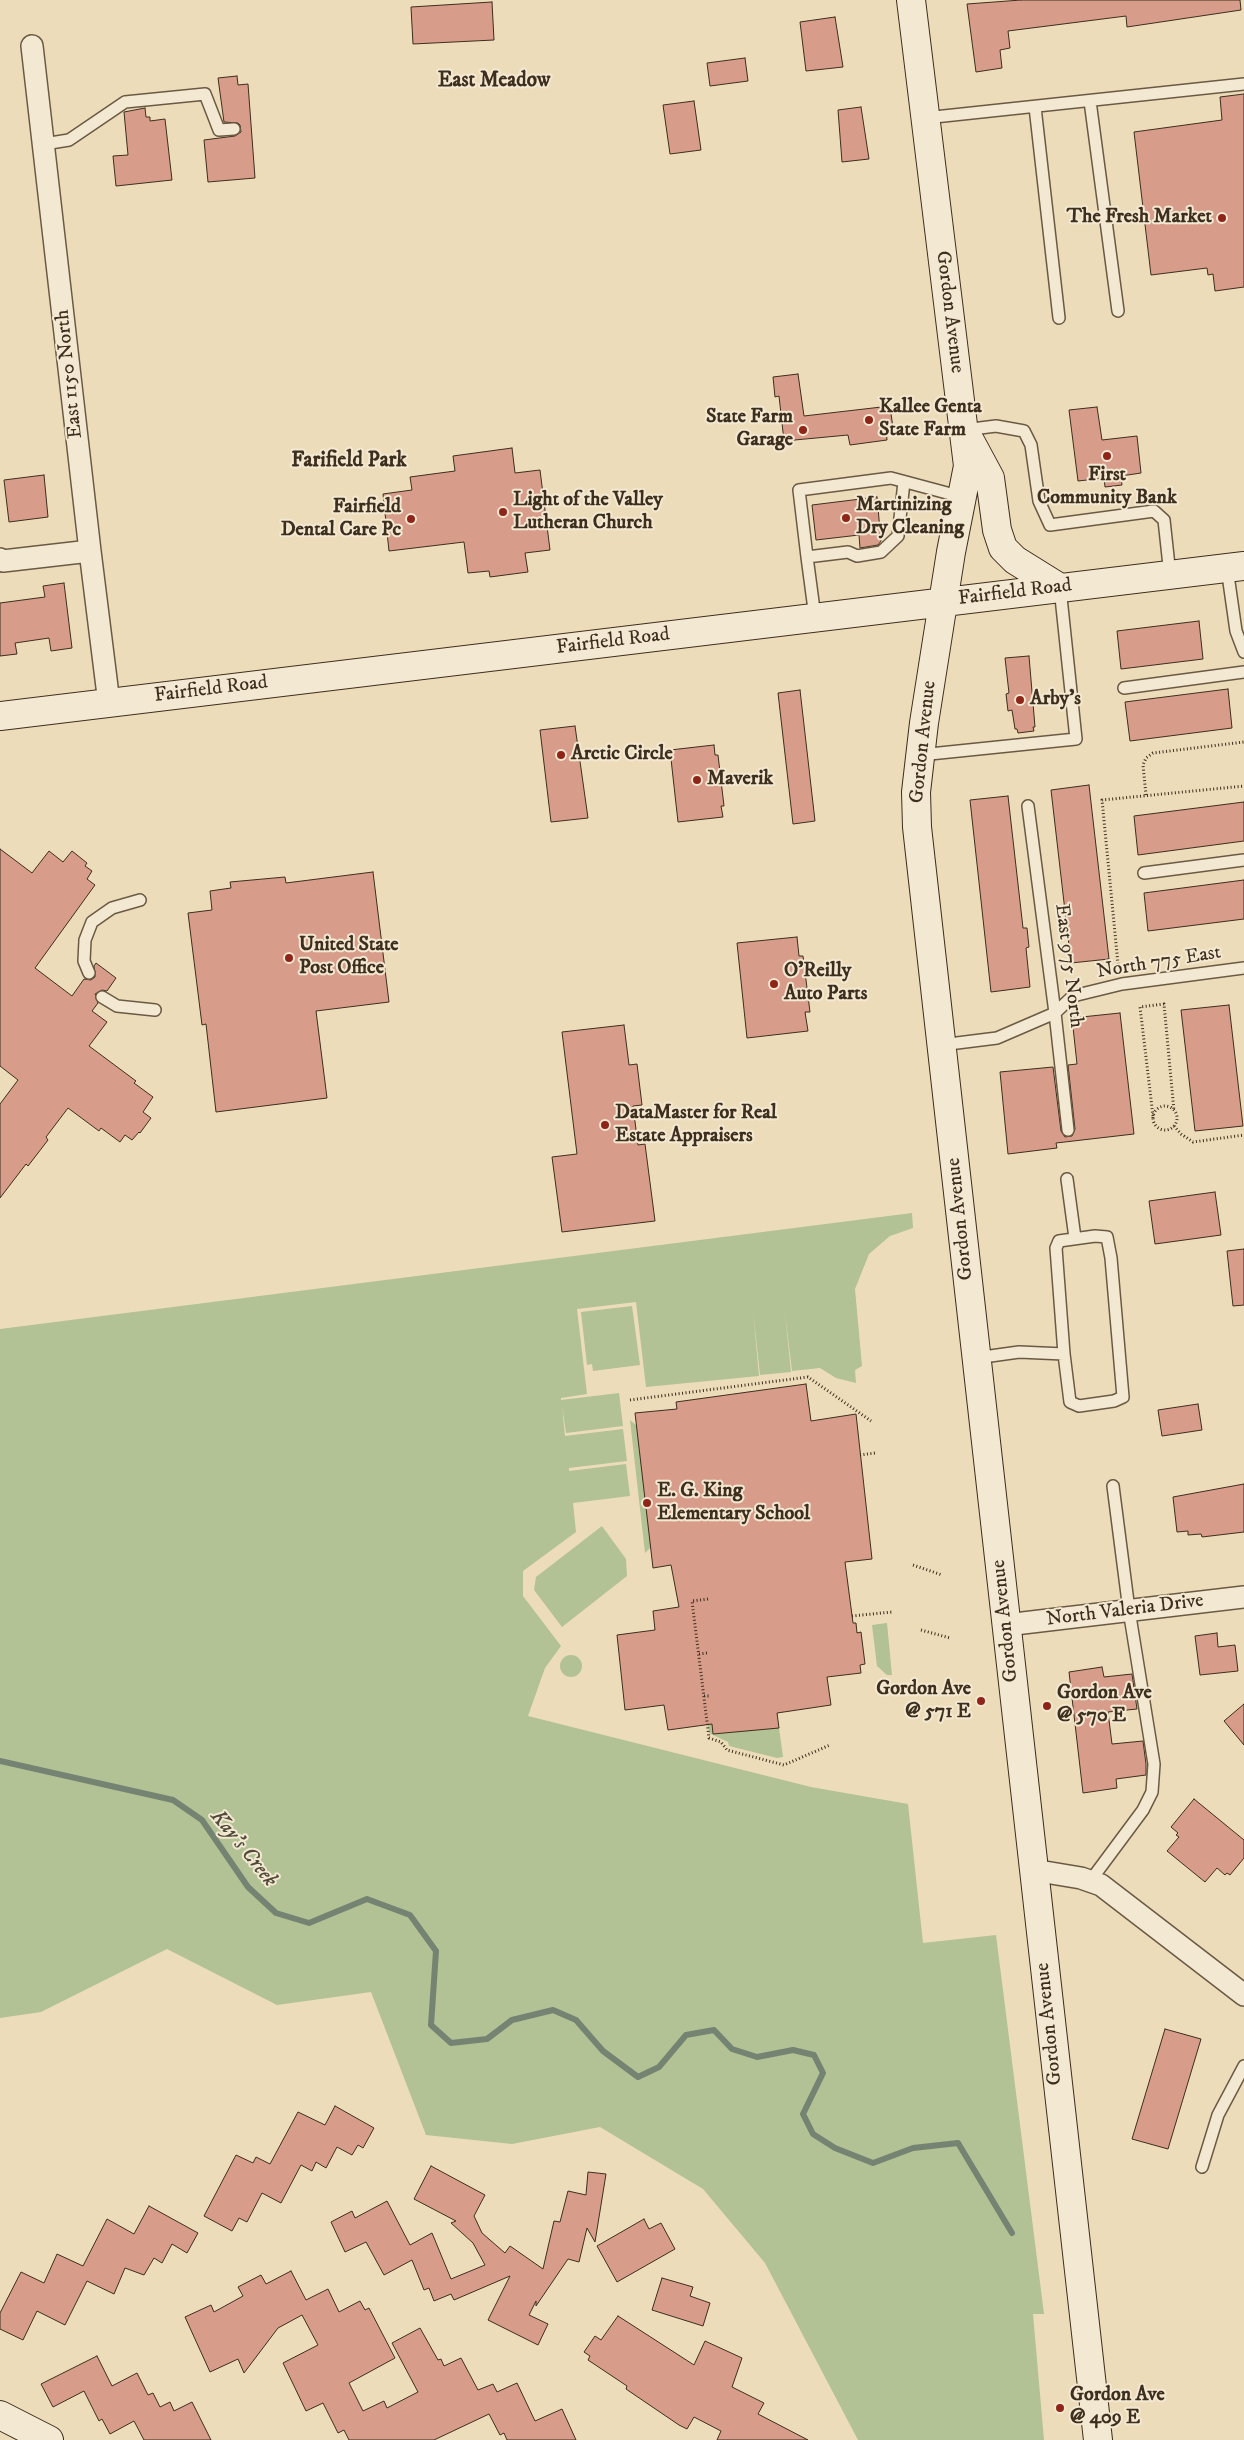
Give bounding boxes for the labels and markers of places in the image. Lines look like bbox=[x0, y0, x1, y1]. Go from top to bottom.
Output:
place label: The Fresh Market bbox=[1067, 206, 1212, 230]
marker: The Fresh Market bbox=[1216, 212, 1228, 224]
place label: Kallee Genta State Farm bbox=[879, 396, 982, 443]
place label: State Farm Garage bbox=[706, 406, 793, 453]
marker: Kallee Genta State Farm bbox=[863, 414, 875, 426]
marker: State Farm Garage bbox=[797, 424, 809, 436]
marker: First Community Bank bbox=[1101, 450, 1113, 462]
place label: First Community Bank bbox=[1037, 464, 1177, 511]
place label: Light of the Valley Lutheran Church bbox=[513, 489, 663, 536]
place label: Martinizing Dry Cleaning bbox=[856, 494, 964, 541]
place label: Fairfield Dental Care Pc bbox=[281, 496, 401, 543]
marker: Light of the Valley Lutheran Church bbox=[497, 506, 509, 518]
marker: Martinizing Dry Cleaning bbox=[840, 512, 852, 524]
marker: Fairfield Dental Care Pc bbox=[405, 513, 417, 525]
place label: Arby's bbox=[1030, 688, 1081, 712]
marker: Arby's bbox=[1014, 694, 1026, 706]
place label: Arctic Circle bbox=[571, 743, 673, 767]
marker: Arctic Circle bbox=[555, 749, 567, 761]
place label: Maverik bbox=[707, 768, 773, 792]
marker: Maverik bbox=[691, 774, 703, 786]
place label: United State Post Office bbox=[299, 934, 399, 981]
marker: United State Post Office bbox=[283, 952, 295, 964]
place label: O'Reilly Auto Parts bbox=[784, 960, 867, 1007]
marker: O'Reilly Auto Parts bbox=[768, 978, 780, 990]
place label: DataMaster for Real Estate Appraisers bbox=[615, 1102, 777, 1149]
marker: DataMaster for Real Estate Appraisers bbox=[599, 1119, 611, 1131]
place label: E. G. King Elementary School bbox=[657, 1480, 810, 1527]
marker: E. G. King Elementary School bbox=[641, 1497, 653, 1509]
place label: Gordon Ave @ 571 E bbox=[876, 1678, 971, 1725]
place label: Gordon Ave @ 570 E bbox=[1057, 1682, 1152, 1729]
marker: Gordon Ave @ 571 E bbox=[975, 1695, 987, 1707]
marker: Gordon Ave @ 570 E bbox=[1041, 1700, 1053, 1712]
place label: Gordon Ave @ 409 E bbox=[1070, 2384, 1165, 2431]
marker: Gordon Ave @ 409 E bbox=[1054, 2402, 1066, 2414]

